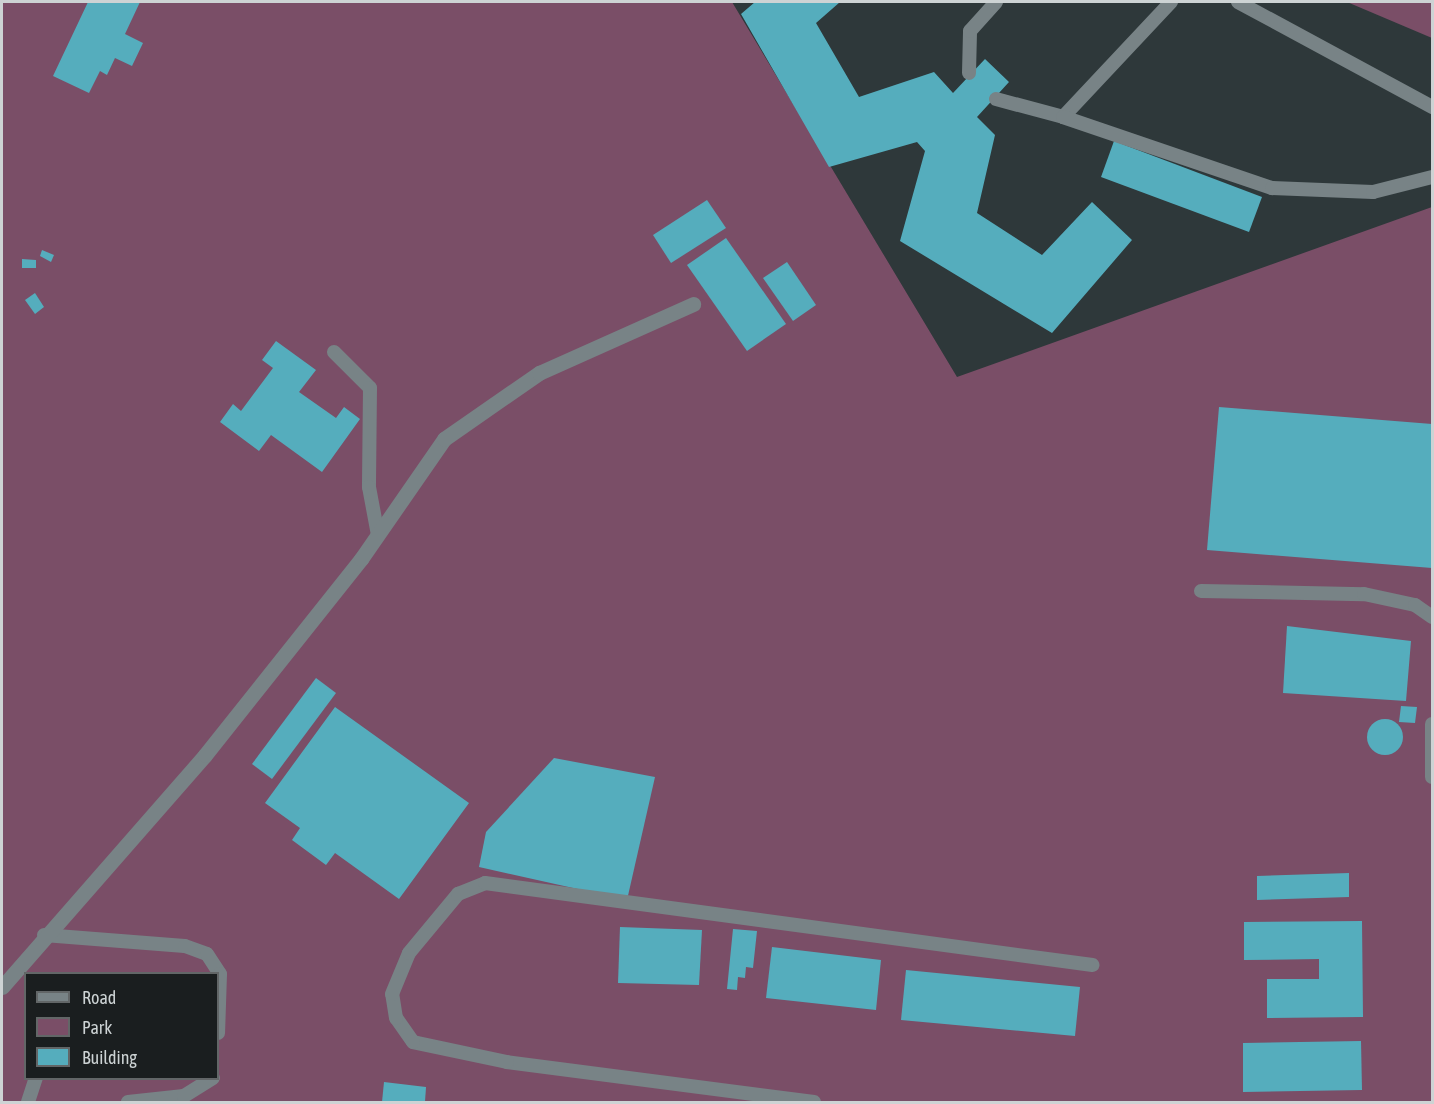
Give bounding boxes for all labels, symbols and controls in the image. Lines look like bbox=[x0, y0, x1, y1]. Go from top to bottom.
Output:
legend bbox=[24, 972, 219, 1080]
text: Road bbox=[82, 987, 116, 1008]
text: Park bbox=[82, 1017, 112, 1038]
text: Building bbox=[82, 1047, 137, 1068]

